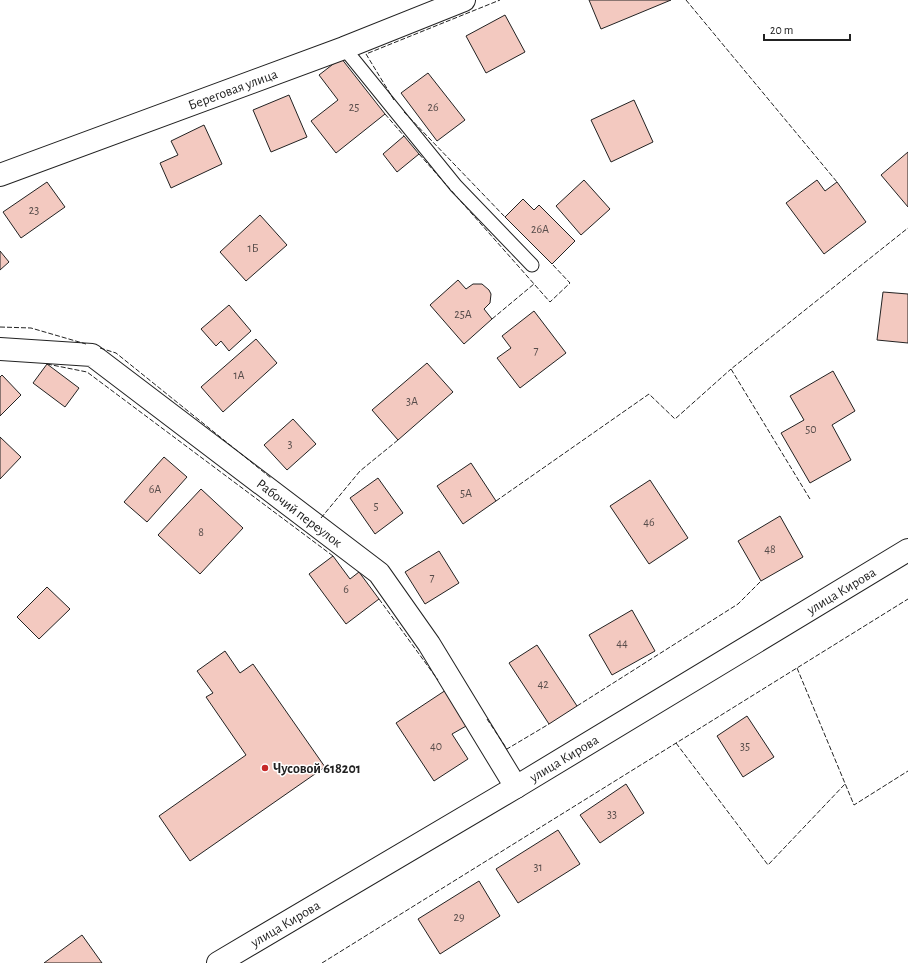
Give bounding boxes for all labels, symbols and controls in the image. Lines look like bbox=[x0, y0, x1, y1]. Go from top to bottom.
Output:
scale bar bbox=[764, 16, 850, 42]
text: 20 m bbox=[770, 24, 793, 36]
street label: Береговая улица bbox=[186, 67, 280, 113]
house number: 25 bbox=[349, 101, 359, 113]
house number: 26 bbox=[427, 101, 439, 113]
house number: 23 bbox=[29, 204, 39, 216]
house number: 26А bbox=[531, 223, 549, 235]
house number: 1Б bbox=[248, 242, 259, 254]
house number: 25А bbox=[454, 308, 472, 320]
house number: 7 bbox=[533, 344, 539, 356]
house number: 1А bbox=[233, 369, 245, 381]
house number: 3А bbox=[406, 395, 418, 407]
house number: 50 bbox=[805, 423, 817, 435]
house number: 3 bbox=[288, 438, 293, 450]
street label: Рабочий переулок bbox=[254, 477, 345, 551]
house number: 6А bbox=[149, 483, 161, 495]
house number: 5А bbox=[460, 487, 472, 499]
house number: 5 bbox=[373, 500, 379, 512]
house number: 46 bbox=[643, 516, 655, 528]
house number: 8 bbox=[198, 526, 204, 538]
house number: 48 bbox=[764, 543, 776, 555]
street label: улица Кирова bbox=[804, 565, 879, 618]
house number: 7 bbox=[429, 571, 435, 583]
house number: 6 bbox=[343, 583, 349, 595]
house number: 44 bbox=[616, 637, 628, 649]
house number: 42 bbox=[537, 678, 549, 690]
street label: улица Кирова bbox=[527, 733, 602, 786]
house number: 40 bbox=[430, 740, 442, 752]
house number: 35 bbox=[740, 740, 750, 752]
place label: Чусовой 618201 bbox=[273, 762, 361, 776]
marker: Чусовой 618201 bbox=[260, 763, 270, 773]
house number: 33 bbox=[607, 808, 617, 820]
house number: 31 bbox=[533, 861, 543, 873]
street label: улица Кирова bbox=[248, 898, 323, 951]
house number: 29 bbox=[453, 911, 465, 923]

